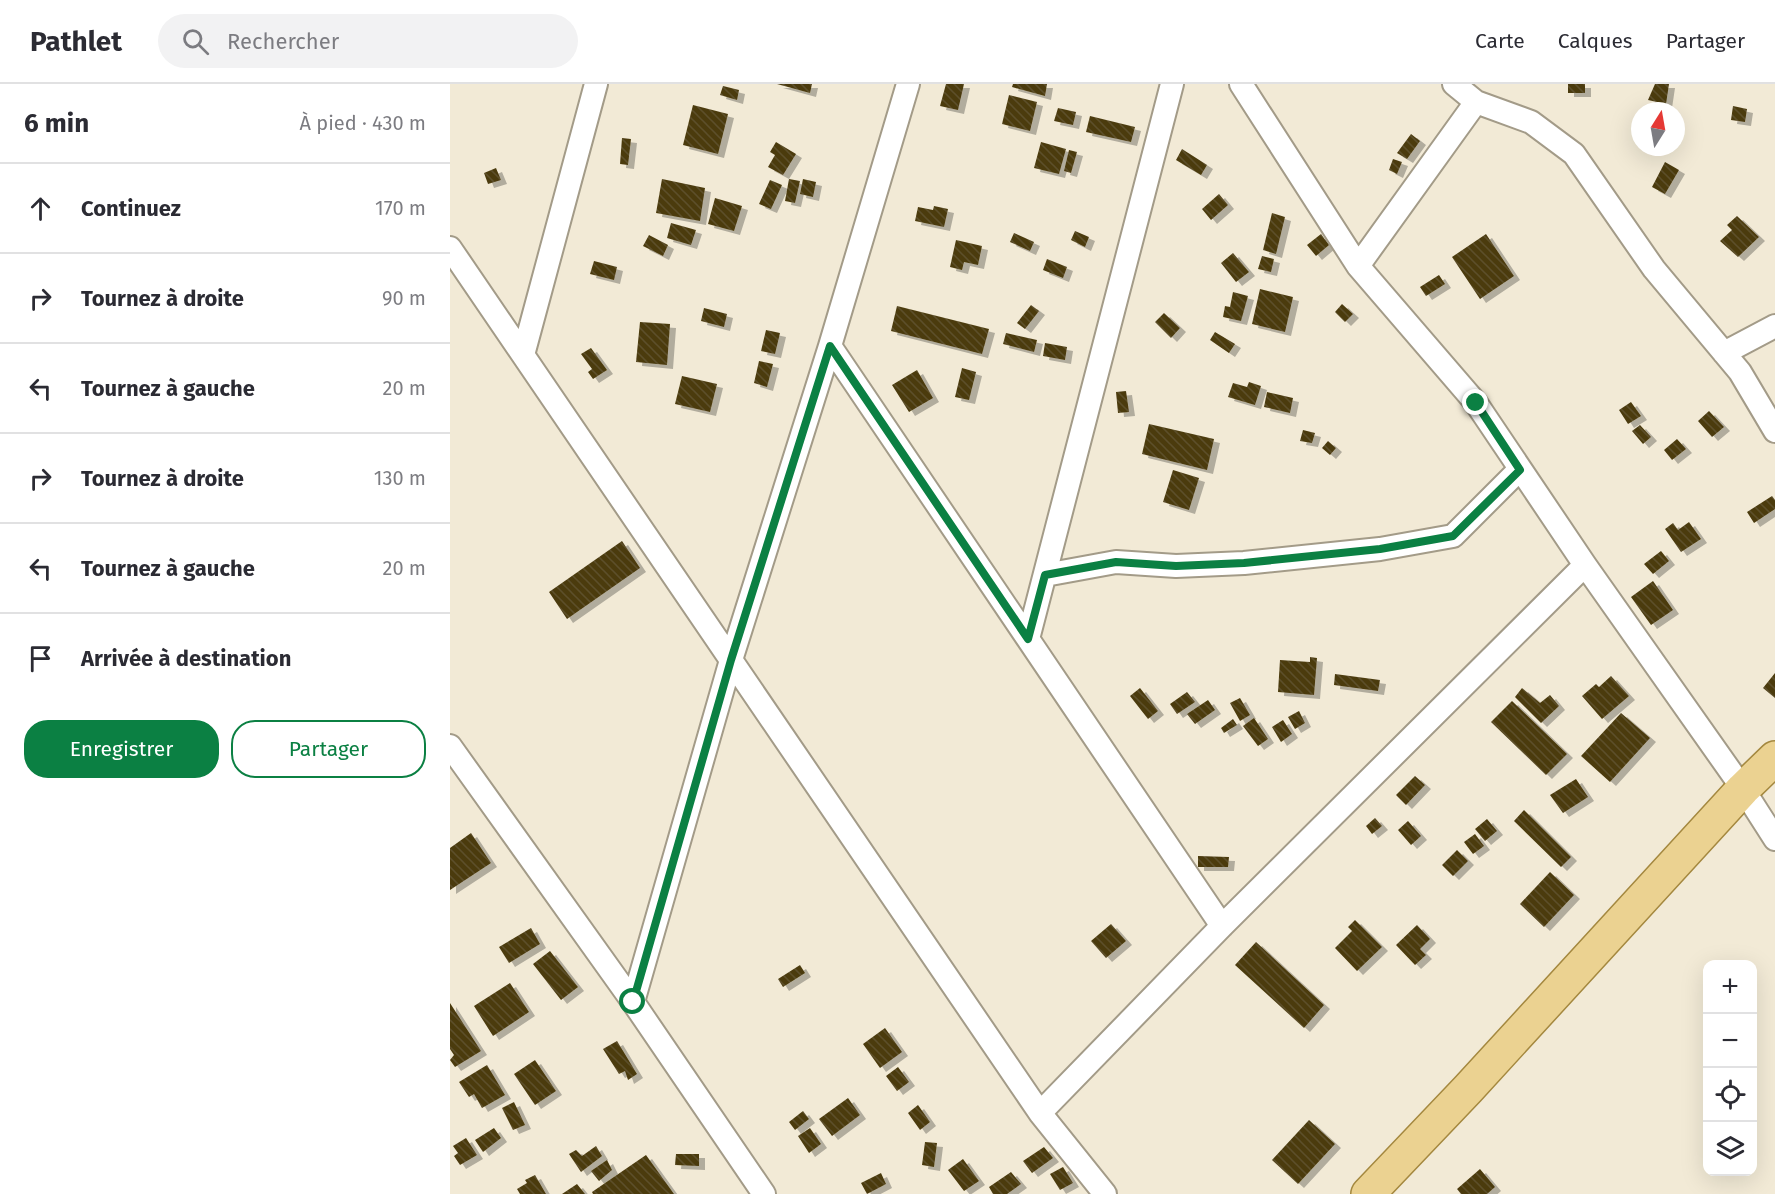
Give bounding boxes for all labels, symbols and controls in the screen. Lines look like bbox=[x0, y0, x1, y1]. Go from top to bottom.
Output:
search box bbox=[158, 14, 578, 68]
text: Pathlet bbox=[30, 25, 122, 58]
icon: search bbox=[179, 25, 212, 58]
text: Rechercher bbox=[227, 28, 339, 55]
text: Carte bbox=[1475, 28, 1525, 54]
text: Calques bbox=[1558, 28, 1633, 54]
text: Partager bbox=[1666, 28, 1745, 54]
north arrow bbox=[1631, 102, 1685, 156]
text: 6 min bbox=[24, 108, 89, 139]
text: À pied · 430 m bbox=[300, 111, 426, 135]
icon: ahead bbox=[24, 192, 57, 225]
text: Continuez bbox=[81, 195, 181, 222]
text: 170 m bbox=[375, 196, 426, 220]
icon: right bbox=[24, 282, 57, 315]
text: Tournez à droite bbox=[81, 285, 244, 312]
text: 90 m bbox=[382, 286, 426, 310]
icon: left bbox=[24, 372, 57, 405]
text: Tournez à gauche bbox=[81, 375, 255, 402]
text: 20 m bbox=[383, 376, 426, 400]
route end bbox=[1462, 389, 1488, 415]
icon: right bbox=[24, 462, 57, 495]
text: Tournez à droite bbox=[81, 465, 244, 492]
text: 130 m bbox=[374, 466, 426, 490]
icon: left bbox=[24, 552, 57, 585]
text: Tournez à gauche bbox=[81, 555, 255, 582]
text: 20 m bbox=[383, 556, 426, 580]
icon: arrive bbox=[24, 642, 57, 675]
text: Arrivée à destination bbox=[81, 645, 291, 672]
button: Enregistrer bbox=[24, 720, 219, 778]
button: Partager bbox=[231, 720, 426, 778]
map controls bbox=[1703, 960, 1757, 1176]
button: + bbox=[1703, 960, 1757, 1014]
route start bbox=[619, 988, 645, 1014]
button: − bbox=[1703, 1014, 1757, 1068]
button: locate bbox=[1703, 1068, 1757, 1122]
button: layers bbox=[1703, 1122, 1757, 1176]

